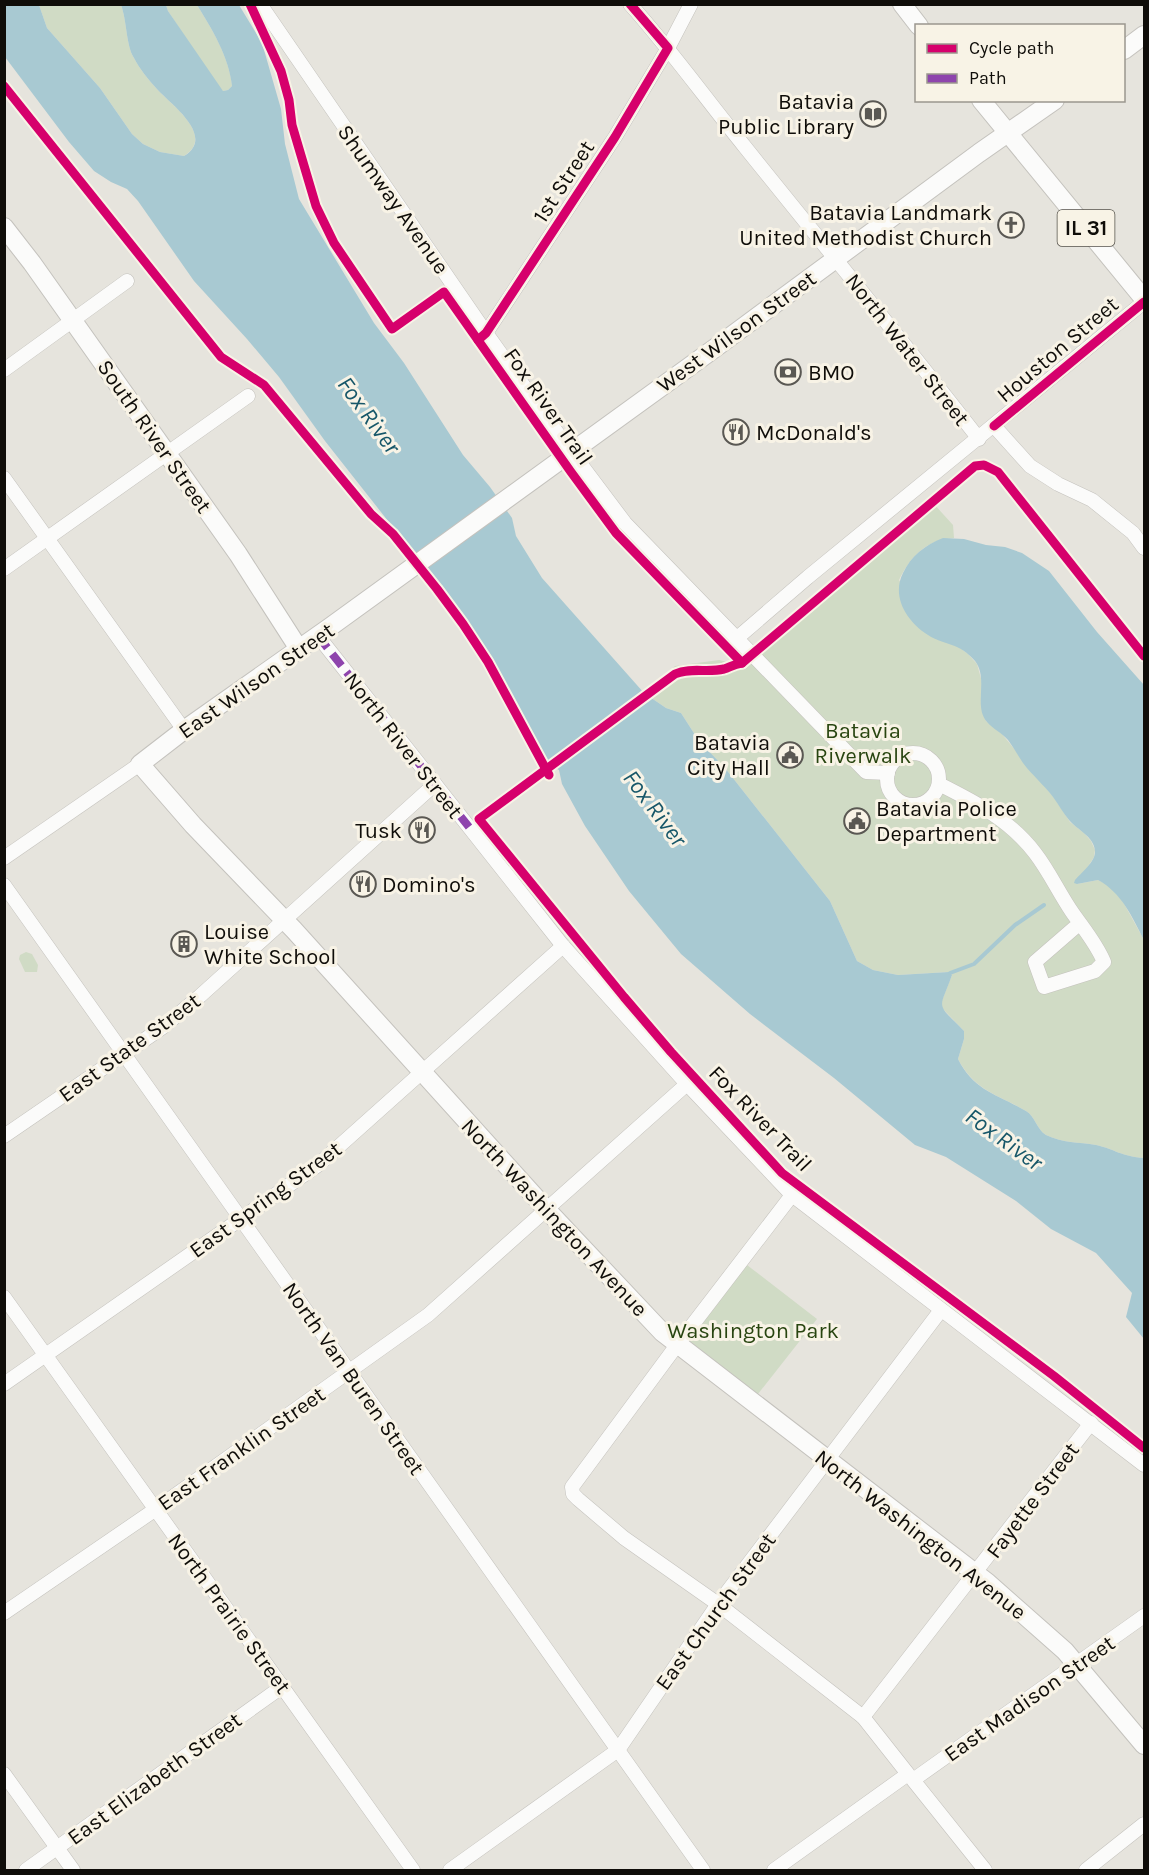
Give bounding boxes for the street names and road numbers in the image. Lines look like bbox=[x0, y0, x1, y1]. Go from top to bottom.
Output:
street label: Shumway Avenue bbox=[332, 120, 454, 279]
street label: 1st Street bbox=[528, 136, 600, 228]
road number: IL 31 bbox=[1058, 210, 1114, 246]
street label: West Wilson Street bbox=[652, 265, 821, 398]
street label: North Water Street bbox=[840, 268, 975, 431]
street label: Houston Street bbox=[992, 291, 1124, 408]
street label: Fox River Trail bbox=[498, 343, 598, 470]
street label: South River Street bbox=[92, 355, 217, 518]
street label: East Wilson Street bbox=[174, 617, 340, 744]
street label: North River Street bbox=[338, 668, 468, 824]
street label: East State Street bbox=[54, 988, 205, 1108]
street label: Fox River Trail bbox=[703, 1060, 817, 1177]
street label: North Washington Avenue bbox=[456, 1113, 653, 1322]
street label: East Spring Street bbox=[185, 1136, 347, 1264]
street label: North Van Buren Street bbox=[277, 1277, 430, 1480]
street label: East Franklin Street bbox=[153, 1381, 330, 1516]
street label: Fayette Street bbox=[981, 1438, 1085, 1564]
street label: North Washington Avenue bbox=[809, 1444, 1031, 1625]
street label: North Prairie Street bbox=[162, 1528, 296, 1699]
street label: East Church Street bbox=[650, 1528, 782, 1695]
street label: East Madison Street bbox=[939, 1630, 1120, 1767]
street label: East Elizabeth Street bbox=[63, 1707, 247, 1851]

